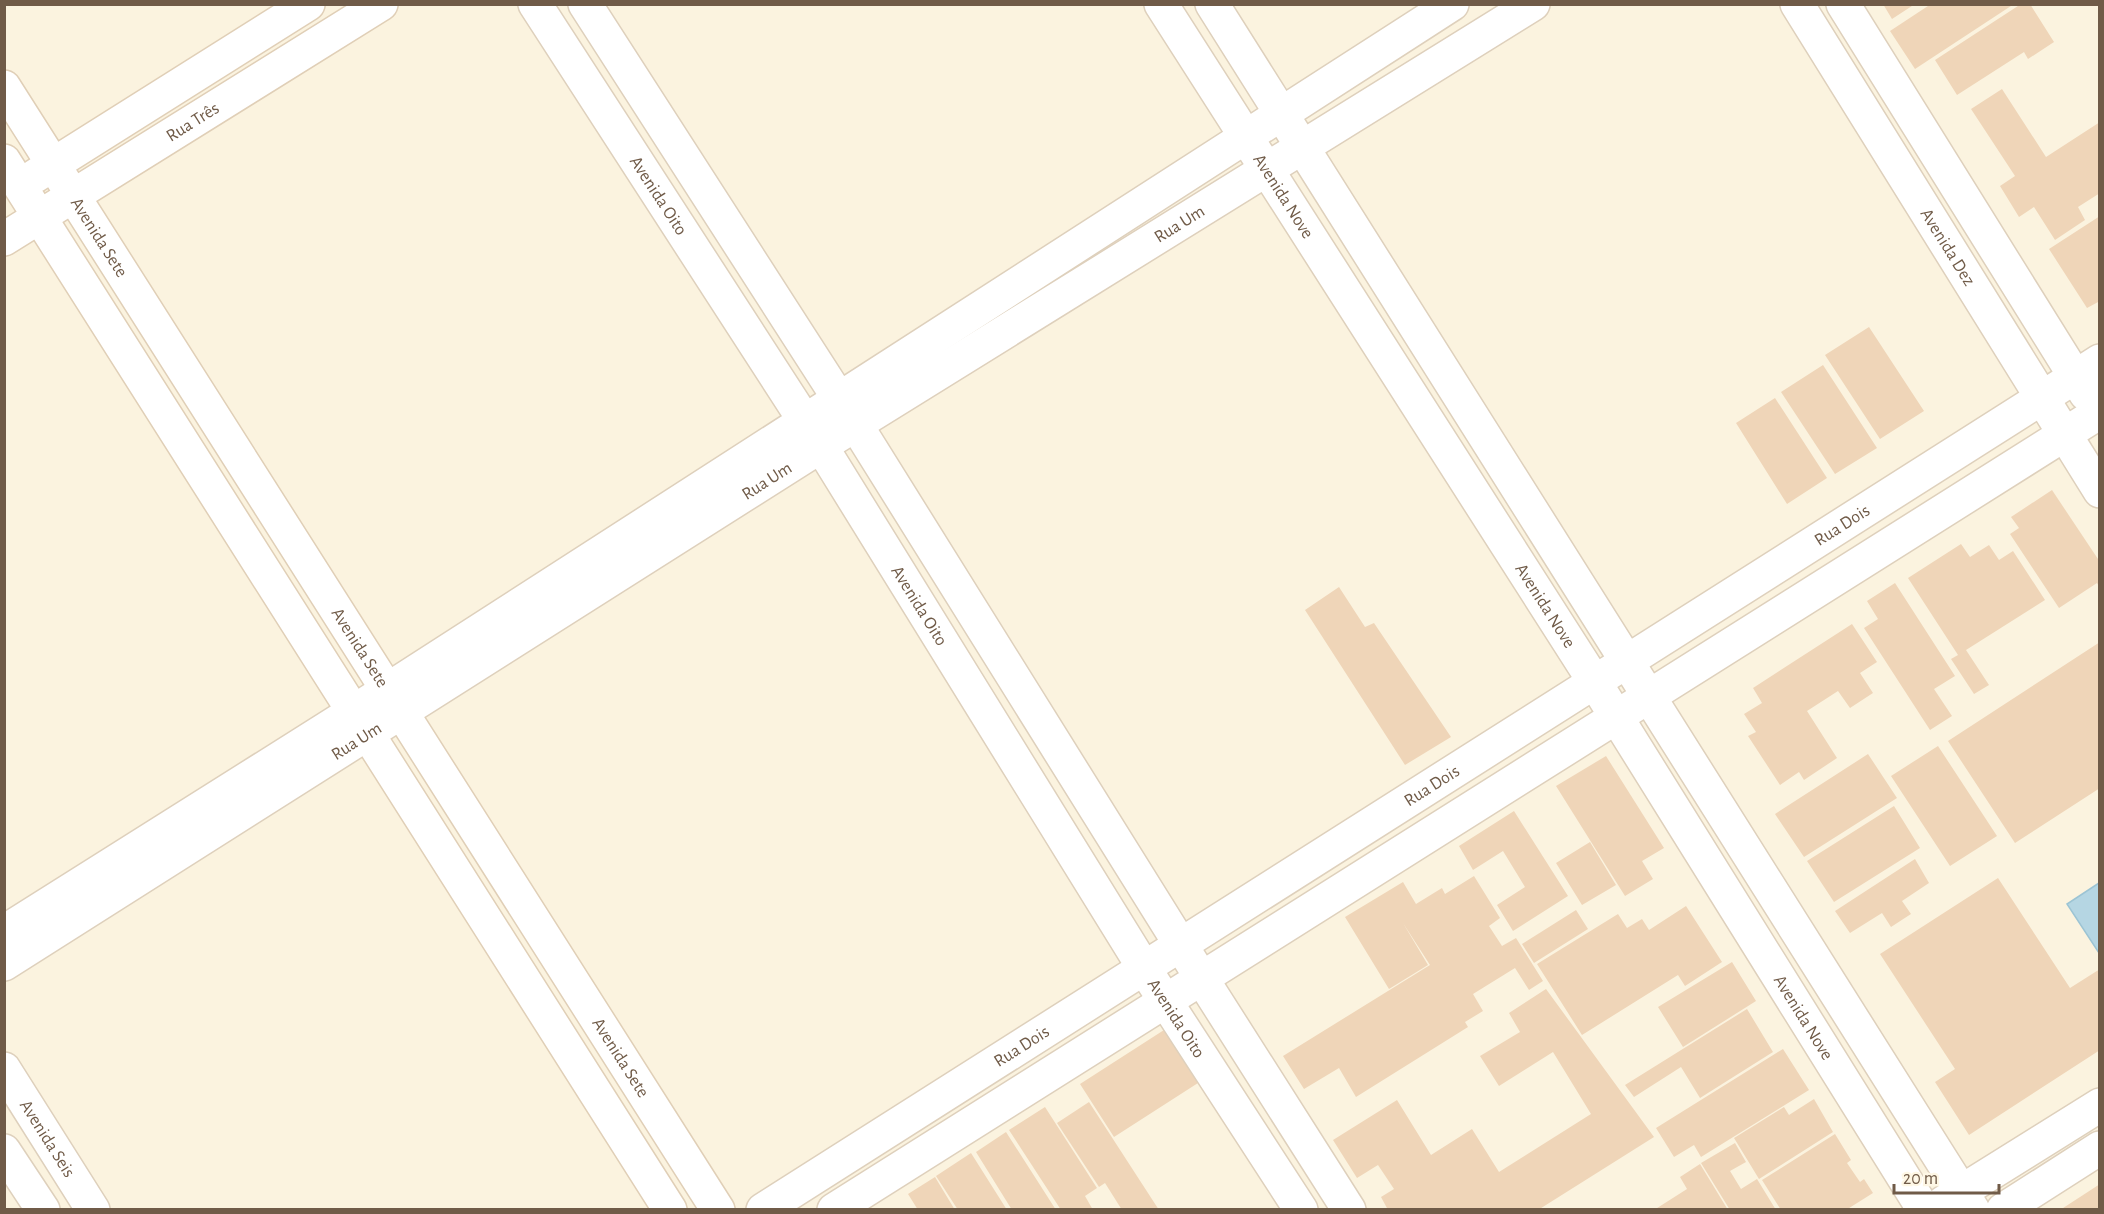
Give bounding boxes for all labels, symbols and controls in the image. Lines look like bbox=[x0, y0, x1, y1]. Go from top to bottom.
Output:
street label: Rua Três bbox=[163, 99, 223, 146]
street label: Avenida Nove bbox=[1249, 151, 1317, 242]
street label: Avenida Oito bbox=[626, 153, 690, 239]
street label: Avenida Sete bbox=[67, 195, 130, 281]
street label: Rua Um bbox=[1151, 202, 1208, 247]
street label: Avenida Dez bbox=[1917, 205, 1978, 289]
street label: Rua Um bbox=[739, 459, 795, 504]
street label: Rua Dois bbox=[1812, 502, 1873, 550]
street label: Avenida Nove bbox=[1511, 561, 1578, 651]
street label: Avenida Oito bbox=[887, 563, 950, 649]
street label: Avenida Sete bbox=[328, 605, 391, 691]
street label: Rua Um bbox=[328, 719, 385, 764]
street label: Rua Dois bbox=[1401, 762, 1463, 810]
street label: Avenida Nove bbox=[1770, 972, 1836, 1063]
street label: Avenida Oito bbox=[1144, 976, 1208, 1061]
street label: Avenida Sete bbox=[588, 1015, 652, 1101]
street label: Rua Dois bbox=[991, 1023, 1053, 1071]
street label: Avenida Seis bbox=[16, 1097, 78, 1181]
scale bar bbox=[1894, 1157, 1999, 1195]
text: 20 m bbox=[1903, 1170, 1938, 1188]

